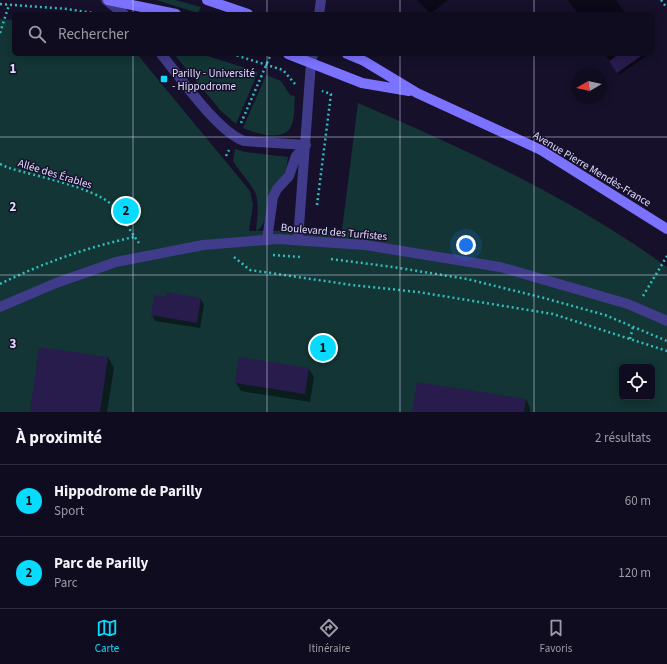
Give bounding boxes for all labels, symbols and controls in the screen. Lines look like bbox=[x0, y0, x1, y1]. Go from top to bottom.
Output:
search box bbox=[12, 12, 655, 56]
icon: search bbox=[26, 23, 48, 45]
text: Rechercher bbox=[58, 24, 129, 45]
text: 1 bbox=[10, 60, 17, 78]
place label: Parilly - Université - Hippodrome bbox=[172, 66, 255, 94]
north arrow bbox=[571, 68, 607, 104]
marker: Parilly - Université - Hippodrome bbox=[159, 74, 169, 84]
street label: Avenue Pierre Mendès-France bbox=[530, 128, 654, 211]
street label: Allée des Érables bbox=[16, 156, 94, 193]
pin: 2 bbox=[113, 196, 139, 226]
text: 2 bbox=[10, 198, 17, 216]
street label: Boulevard des Turfistes bbox=[280, 220, 388, 244]
your location bbox=[456, 235, 476, 255]
pin: 1 bbox=[310, 333, 336, 363]
text: 3 bbox=[10, 335, 17, 353]
map controls bbox=[619, 364, 655, 400]
button: locate bbox=[619, 364, 655, 400]
text: À proximité bbox=[16, 426, 102, 450]
text: 2 résultats bbox=[595, 429, 651, 447]
text: Hippodrome de Parilly bbox=[54, 481, 202, 502]
text: 1 bbox=[26, 492, 32, 510]
text: 60 m bbox=[625, 492, 651, 510]
text: Sport bbox=[54, 502, 84, 520]
text: Parc de Parilly bbox=[54, 553, 148, 574]
text: 2 bbox=[26, 564, 32, 582]
text: 120 m bbox=[618, 564, 651, 582]
text: Parc bbox=[54, 574, 78, 592]
tab: Carte bbox=[95, 617, 119, 656]
tab: Itinéraire bbox=[309, 617, 350, 656]
tab: Favoris bbox=[540, 617, 572, 656]

